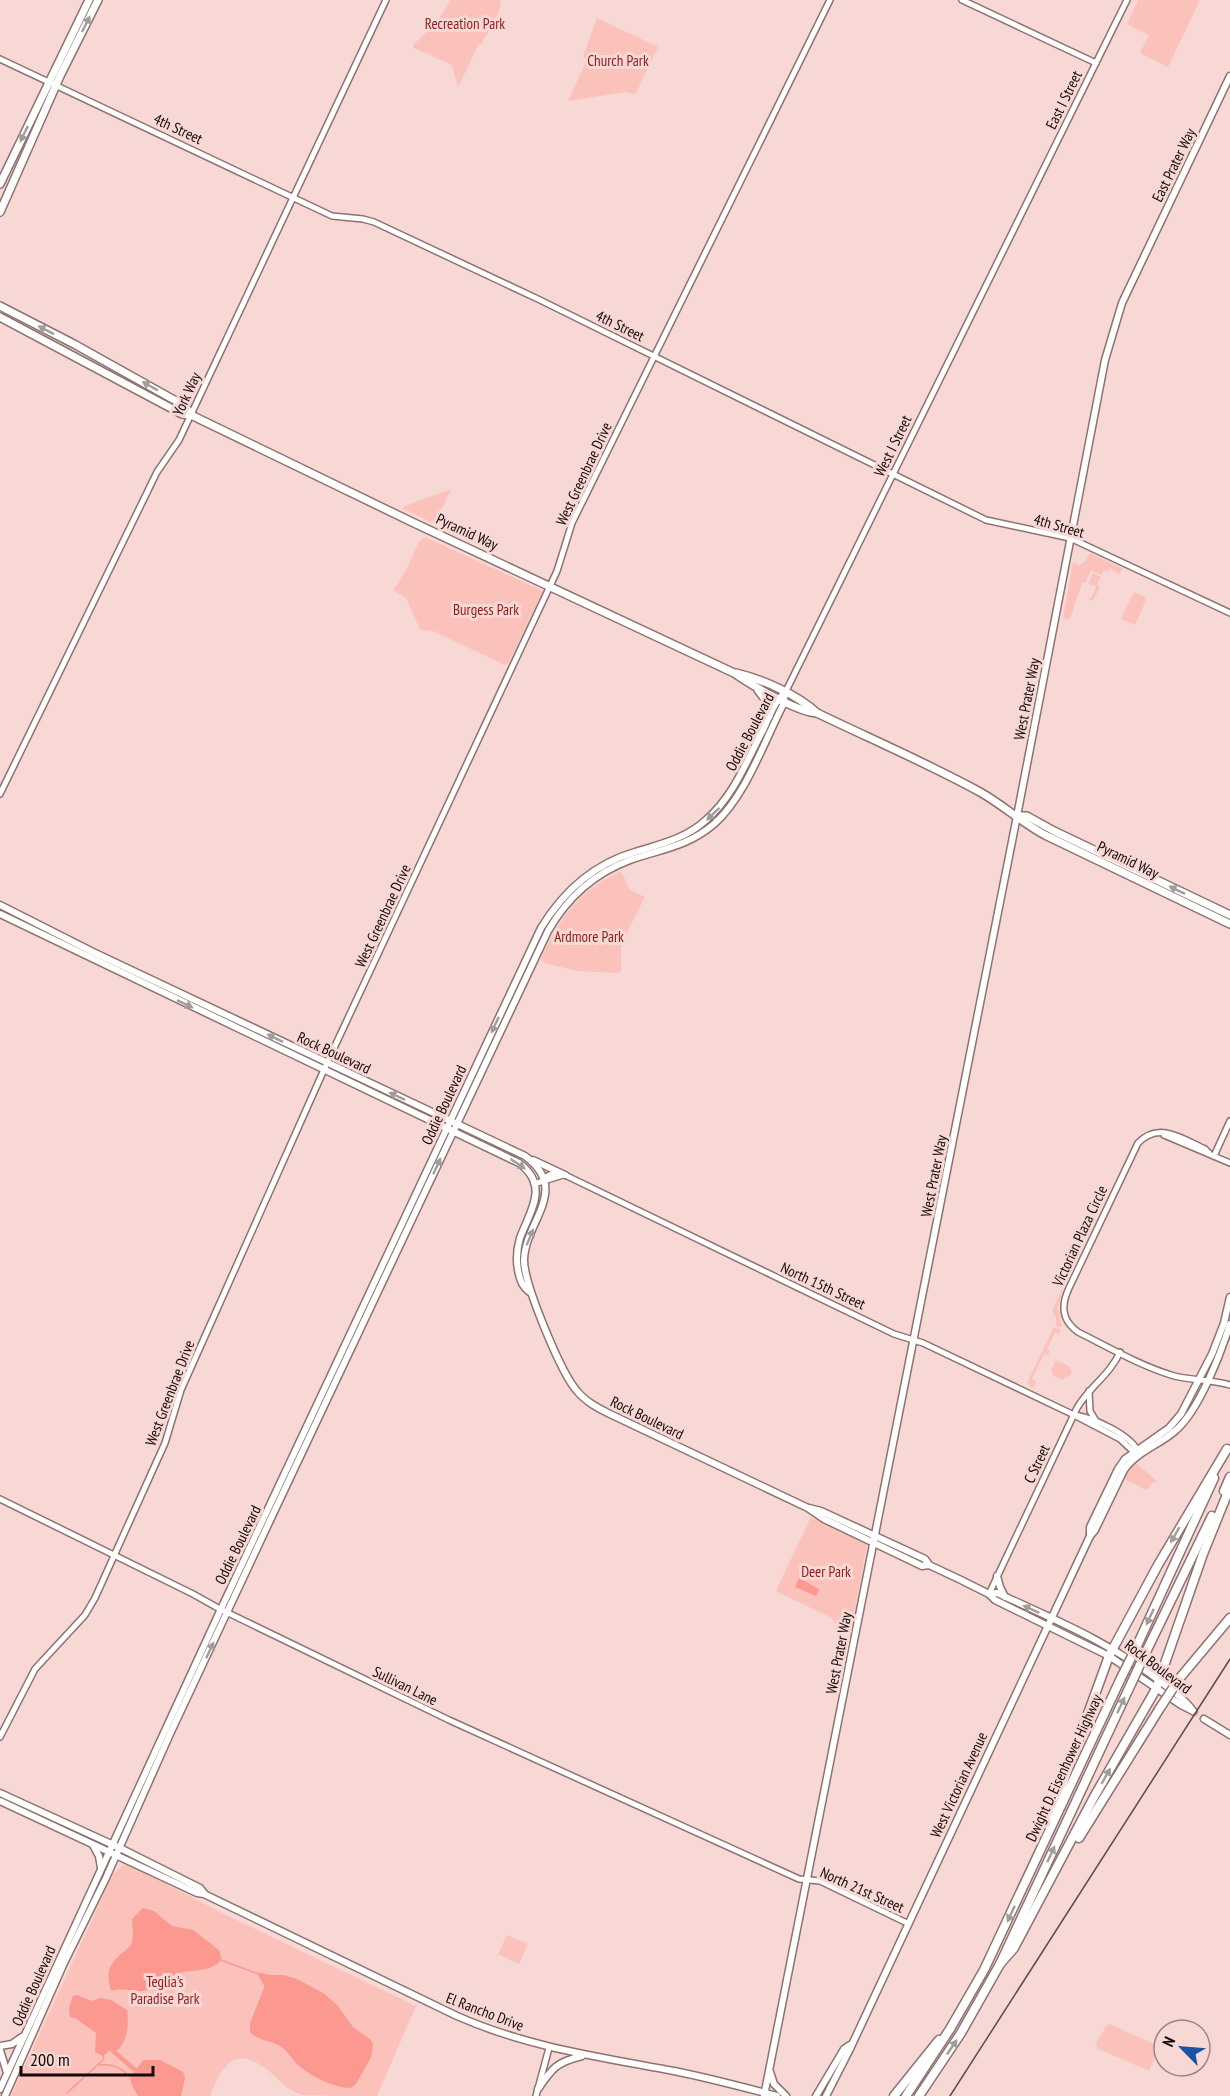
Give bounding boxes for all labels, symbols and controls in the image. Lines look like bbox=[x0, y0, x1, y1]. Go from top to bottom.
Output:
park label: Recreation Park bbox=[425, 14, 505, 33]
one-way arrow bbox=[82, 16, 91, 33]
park label: Church Park bbox=[587, 51, 649, 70]
street label: East I Street bbox=[1041, 68, 1086, 132]
street label: 4th Street bbox=[151, 109, 206, 148]
street label: East Prater Way bbox=[1148, 124, 1200, 205]
one-way arrow bbox=[20, 125, 29, 142]
street label: 4th Street bbox=[593, 306, 648, 345]
one-way arrow bbox=[37, 325, 54, 335]
street label: York Way bbox=[168, 369, 205, 419]
one-way arrow bbox=[141, 381, 158, 391]
street label: West I Street bbox=[870, 412, 916, 480]
street label: West Greenbrae Drive bbox=[551, 419, 616, 528]
street label: Pyramid Way bbox=[433, 509, 502, 554]
street label: 4th Street bbox=[1032, 509, 1087, 542]
park label: Burgess Park bbox=[453, 600, 519, 619]
street label: West Prater Way bbox=[1009, 656, 1044, 741]
street label: Oddie Boulevard bbox=[721, 689, 778, 774]
one-way arrow bbox=[705, 807, 720, 821]
street label: Pyramid Way bbox=[1094, 837, 1162, 883]
street label: West Greenbrae Drive bbox=[350, 861, 415, 970]
one-way arrow bbox=[1169, 885, 1186, 895]
park label: Ardmore Park bbox=[554, 927, 624, 946]
one-way arrow bbox=[176, 999, 193, 1008]
one-way arrow bbox=[491, 1017, 500, 1034]
street label: Rock Boulevard bbox=[294, 1027, 374, 1078]
one-way arrow bbox=[266, 1034, 283, 1043]
street label: Oddie Boulevard bbox=[417, 1062, 470, 1148]
one-way arrow bbox=[389, 1092, 406, 1101]
street label: West Prater Way bbox=[916, 1133, 951, 1218]
one-way arrow bbox=[433, 1157, 442, 1174]
one-way arrow bbox=[509, 1158, 526, 1169]
street label: Victorian Plaza Circle bbox=[1047, 1182, 1111, 1290]
one-way arrow bbox=[525, 1227, 535, 1245]
street label: North 15th Street bbox=[778, 1258, 869, 1313]
street label: West Greenbrae Drive bbox=[141, 1337, 198, 1448]
street label: Rock Boulevard bbox=[608, 1392, 687, 1443]
street label: C Street bbox=[1019, 1441, 1054, 1486]
street label: Oddie Boulevard bbox=[210, 1502, 265, 1587]
one-way arrow bbox=[1170, 1527, 1180, 1544]
park label: Deer Park bbox=[801, 1562, 851, 1581]
one-way arrow bbox=[1021, 1604, 1039, 1614]
one-way arrow bbox=[1145, 1608, 1154, 1625]
street label: West Prater Way bbox=[821, 1610, 856, 1695]
street label: Rock Boulevard bbox=[1121, 1635, 1196, 1698]
one-way arrow bbox=[206, 1641, 215, 1658]
street label: Sullivan Lane bbox=[370, 1662, 441, 1709]
street label: Dwight D. Eisenhower Highway bbox=[1021, 1691, 1106, 1844]
one-way arrow bbox=[1117, 1696, 1126, 1713]
street label: West Victorian Avenue bbox=[926, 1729, 991, 1841]
one-way arrow bbox=[1101, 1767, 1111, 1784]
one-way arrow bbox=[1047, 1845, 1057, 1863]
street label: North 21st Street bbox=[817, 1863, 907, 1916]
one-way arrow bbox=[1006, 1905, 1016, 1923]
street label: Oddie Boulevard bbox=[7, 1943, 60, 2029]
park label: Teglia's Paradise Park bbox=[131, 1972, 200, 2008]
street label: El Rancho Drive bbox=[444, 1988, 527, 2035]
north arrow bbox=[1152, 2018, 1212, 2078]
text: N bbox=[1158, 2034, 1179, 2050]
scale bar bbox=[21, 2039, 153, 2077]
one-way arrow bbox=[946, 2040, 958, 2056]
text: 200 m bbox=[30, 2048, 70, 2071]

